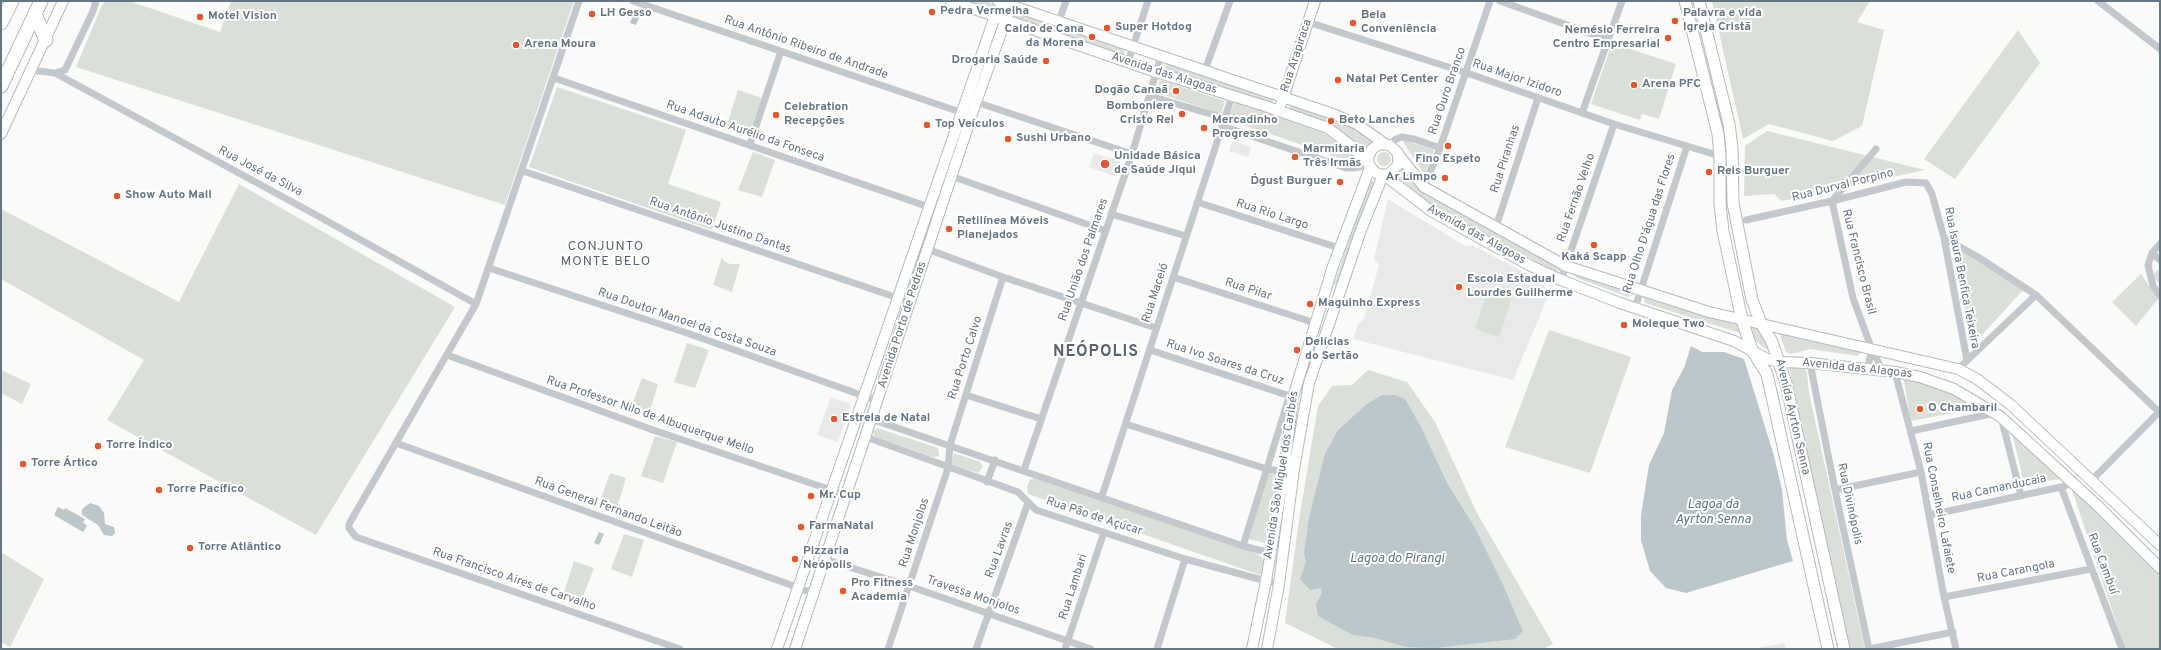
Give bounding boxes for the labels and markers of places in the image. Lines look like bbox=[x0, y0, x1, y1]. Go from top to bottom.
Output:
place label: Pedra Vermelha bbox=[940, 5, 1029, 19]
place label: LH Gesso bbox=[600, 7, 652, 21]
marker: Pedra Vermelha bbox=[927, 7, 937, 17]
place label: Palavra e vida Igreja Cristã bbox=[1683, 7, 1762, 35]
marker: LH Gesso bbox=[587, 9, 597, 19]
place label: Bela Conveniência bbox=[1361, 9, 1437, 37]
place label: Motel Vision bbox=[208, 10, 277, 24]
marker: Motel Vision bbox=[195, 12, 205, 22]
marker: Palavra e vida Igreja Cristã bbox=[1670, 16, 1680, 26]
marker: Bela Conveniência bbox=[1348, 18, 1358, 28]
place label: Super Hotdog bbox=[1115, 21, 1192, 35]
place label: Caldo de Cana da Morena bbox=[1005, 23, 1084, 51]
marker: Super Hotdog bbox=[1102, 23, 1112, 33]
place label: Nemésio Ferreira Centro Empresarial bbox=[1553, 24, 1660, 52]
marker: Caldo de Cana da Morena bbox=[1087, 32, 1097, 42]
marker: Nemésio Ferreira Centro Empresarial bbox=[1663, 33, 1673, 43]
place label: Arena Moura bbox=[524, 38, 596, 52]
marker: Arena Moura bbox=[511, 40, 521, 50]
place label: Drogaria Saúde bbox=[951, 54, 1038, 68]
marker: Drogaria Saúde bbox=[1041, 56, 1051, 66]
place label: Natal Pet Center bbox=[1346, 73, 1438, 87]
marker: Natal Pet Center bbox=[1333, 75, 1343, 85]
place label: Arena PFC bbox=[1642, 78, 1701, 92]
marker: Arena PFC bbox=[1629, 80, 1639, 90]
place label: Dogão Canaã bbox=[1094, 84, 1168, 98]
marker: Dogão Canaã bbox=[1171, 86, 1181, 96]
place label: Bomboniere Cristo Rei bbox=[1106, 100, 1174, 128]
place label: Celebration Recepções bbox=[784, 101, 848, 129]
marker: Bomboniere Cristo Rei bbox=[1177, 109, 1187, 119]
marker: Celebration Recepções bbox=[771, 110, 781, 120]
place label: Mercadinho Progresso bbox=[1212, 114, 1278, 142]
place label: Beto Lanches bbox=[1339, 114, 1415, 128]
marker: Beto Lanches bbox=[1326, 116, 1336, 126]
place label: Top Veículos bbox=[935, 118, 1005, 132]
marker: Top Veículos bbox=[922, 120, 932, 130]
marker: Mercadinho Progresso bbox=[1199, 123, 1209, 133]
place label: Sushi Urbano bbox=[1016, 132, 1091, 146]
marker: Sushi Urbano bbox=[1003, 134, 1013, 144]
marker: Fino Espeto bbox=[1443, 141, 1453, 151]
place label: Marmitaria Três Irmãs bbox=[1303, 143, 1365, 171]
place label: Unidade Básica de Saúde Jiqui bbox=[1114, 150, 1201, 178]
marker: Marmitaria Três Irmãs bbox=[1290, 152, 1300, 162]
place label: Fino Espeto bbox=[1415, 153, 1481, 167]
marker: Unidade Básica de Saúde Jiqui bbox=[1099, 158, 1111, 170]
place label: Reis Burguer bbox=[1717, 165, 1790, 179]
marker: Reis Burguer bbox=[1704, 167, 1714, 177]
place label: Ar Limpo bbox=[1386, 171, 1437, 185]
marker: Ar Limpo bbox=[1440, 173, 1450, 183]
place label: D´gust Burguer bbox=[1250, 175, 1332, 189]
marker: D´gust Burguer bbox=[1335, 177, 1345, 187]
place label: Show Auto Mall bbox=[125, 189, 212, 203]
marker: Show Auto Mall bbox=[112, 191, 122, 201]
place label: Retilínea Móveis Planejados bbox=[957, 215, 1049, 243]
marker: Retilínea Móveis Planejados bbox=[944, 224, 954, 234]
marker: Kaká Scapp bbox=[1589, 240, 1599, 250]
place label: Kaká Scapp bbox=[1561, 251, 1627, 265]
place label: Escola Estadual Lourdes Guilherme bbox=[1467, 273, 1573, 301]
marker: Escola Estadual Lourdes Guilherme bbox=[1454, 282, 1464, 292]
place label: Maguinho Express bbox=[1318, 297, 1420, 311]
marker: Maguinho Express bbox=[1305, 299, 1315, 309]
place label: Moleque Two bbox=[1632, 318, 1705, 332]
marker: Moleque Two bbox=[1619, 320, 1629, 330]
place label: Delícias do Sertão bbox=[1305, 336, 1359, 364]
marker: Delícias do Sertão bbox=[1292, 345, 1302, 355]
place label: O Chambaril bbox=[1928, 402, 1997, 416]
marker: O Chambaril bbox=[1915, 404, 1925, 414]
place label: Estrela de Natal bbox=[842, 412, 930, 426]
marker: Estrela de Natal bbox=[829, 414, 839, 424]
place label: Torre Índico bbox=[106, 439, 172, 453]
marker: Torre Índico bbox=[93, 441, 103, 451]
place label: Torre Ártico bbox=[31, 457, 98, 471]
marker: Torre Ártico bbox=[18, 459, 28, 469]
place label: Torre Pacífico bbox=[167, 483, 244, 497]
marker: Torre Pacífico bbox=[154, 485, 164, 495]
place label: Mr. Cup bbox=[819, 489, 861, 503]
marker: Mr. Cup bbox=[806, 491, 816, 501]
place label: FarmaNatal bbox=[809, 520, 874, 534]
marker: FarmaNatal bbox=[796, 522, 806, 532]
place label: Torre Atlântico bbox=[198, 541, 281, 555]
marker: Torre Atlântico bbox=[185, 543, 195, 553]
place label: Pizzaria Neópolis bbox=[803, 545, 852, 573]
marker: Pizzaria Neópolis bbox=[790, 554, 800, 564]
place label: Pro Fitness Academia bbox=[851, 577, 913, 605]
marker: Pro Fitness Academia bbox=[838, 586, 848, 596]

